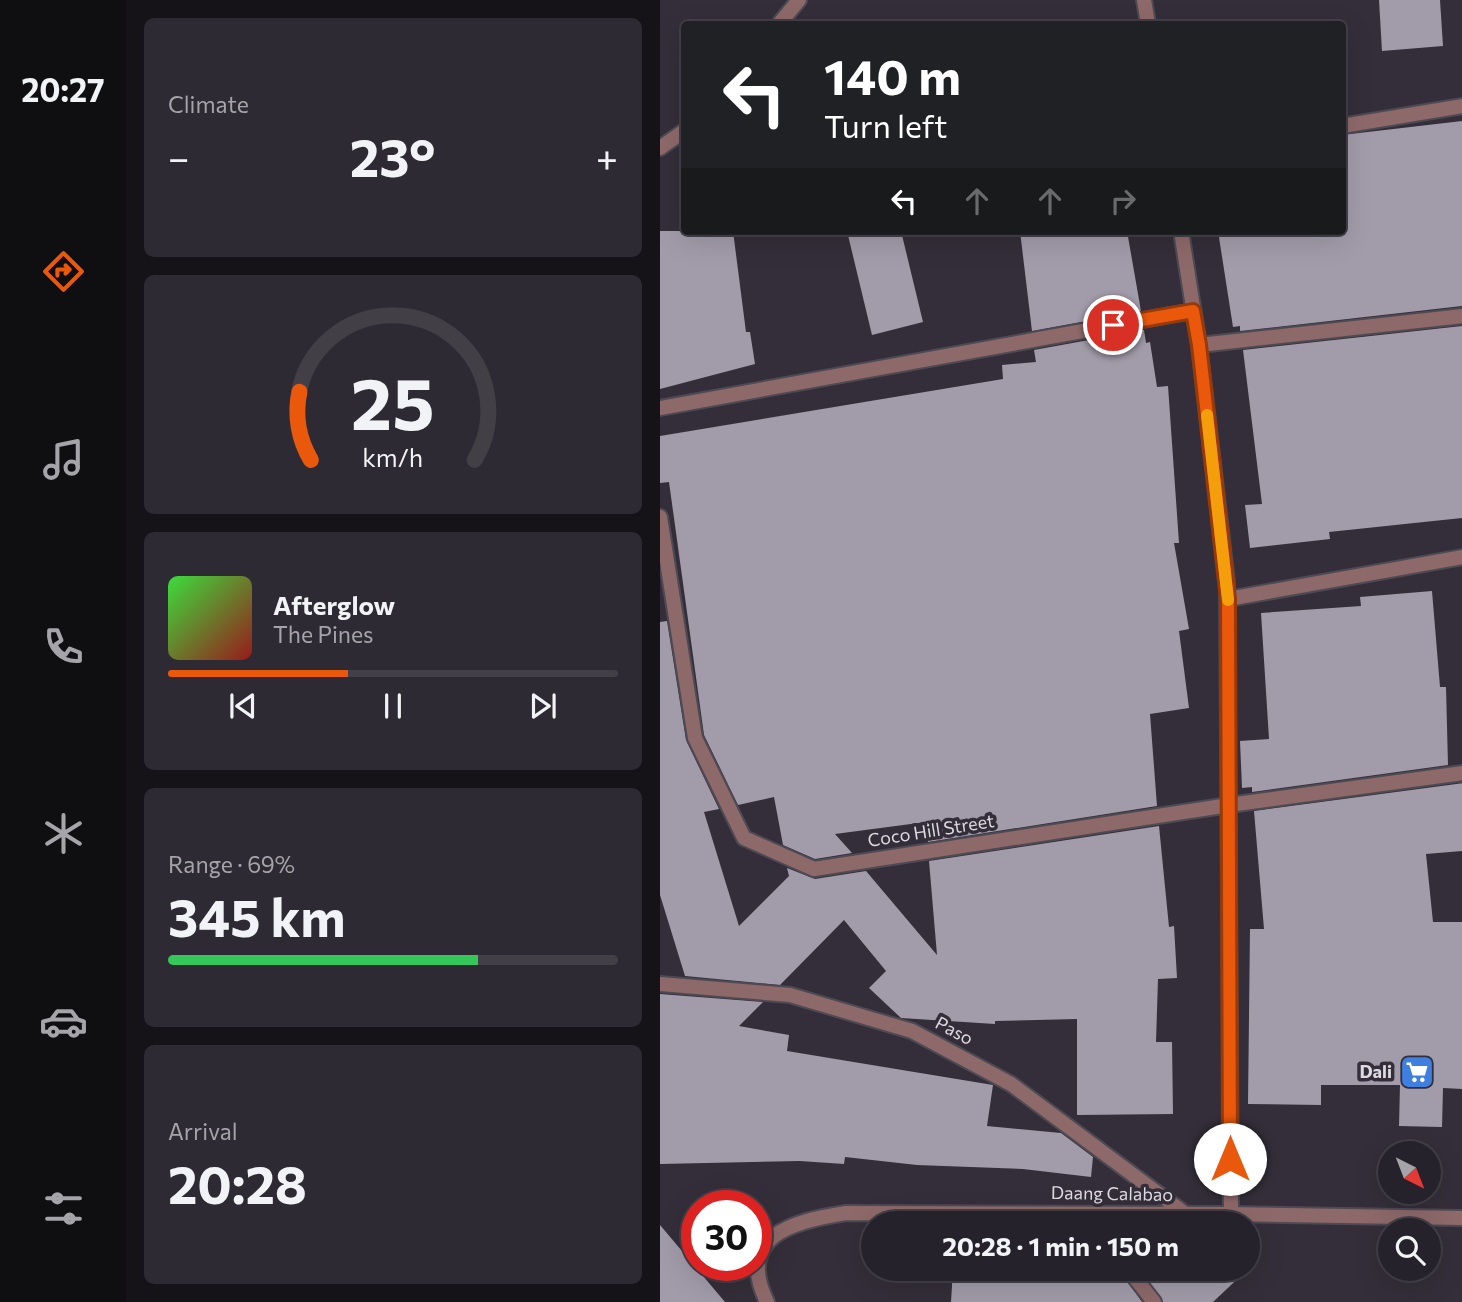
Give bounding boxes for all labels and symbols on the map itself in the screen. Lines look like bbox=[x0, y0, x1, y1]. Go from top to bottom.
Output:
pin bbox=[1083, 295, 1143, 355]
street label: Coco Hill Street bbox=[866, 809, 996, 851]
street label: Paso bbox=[932, 1011, 977, 1049]
supermarket icon: Dali bbox=[1398, 1053, 1436, 1091]
place label: Dali bbox=[1359, 1060, 1392, 1082]
position arrow bbox=[1193, 1122, 1267, 1196]
north arrow bbox=[1378, 1141, 1440, 1204]
street label: Daang Calabao bbox=[1051, 1181, 1173, 1205]
speed limit sign: 30 bbox=[681, 1190, 772, 1281]

